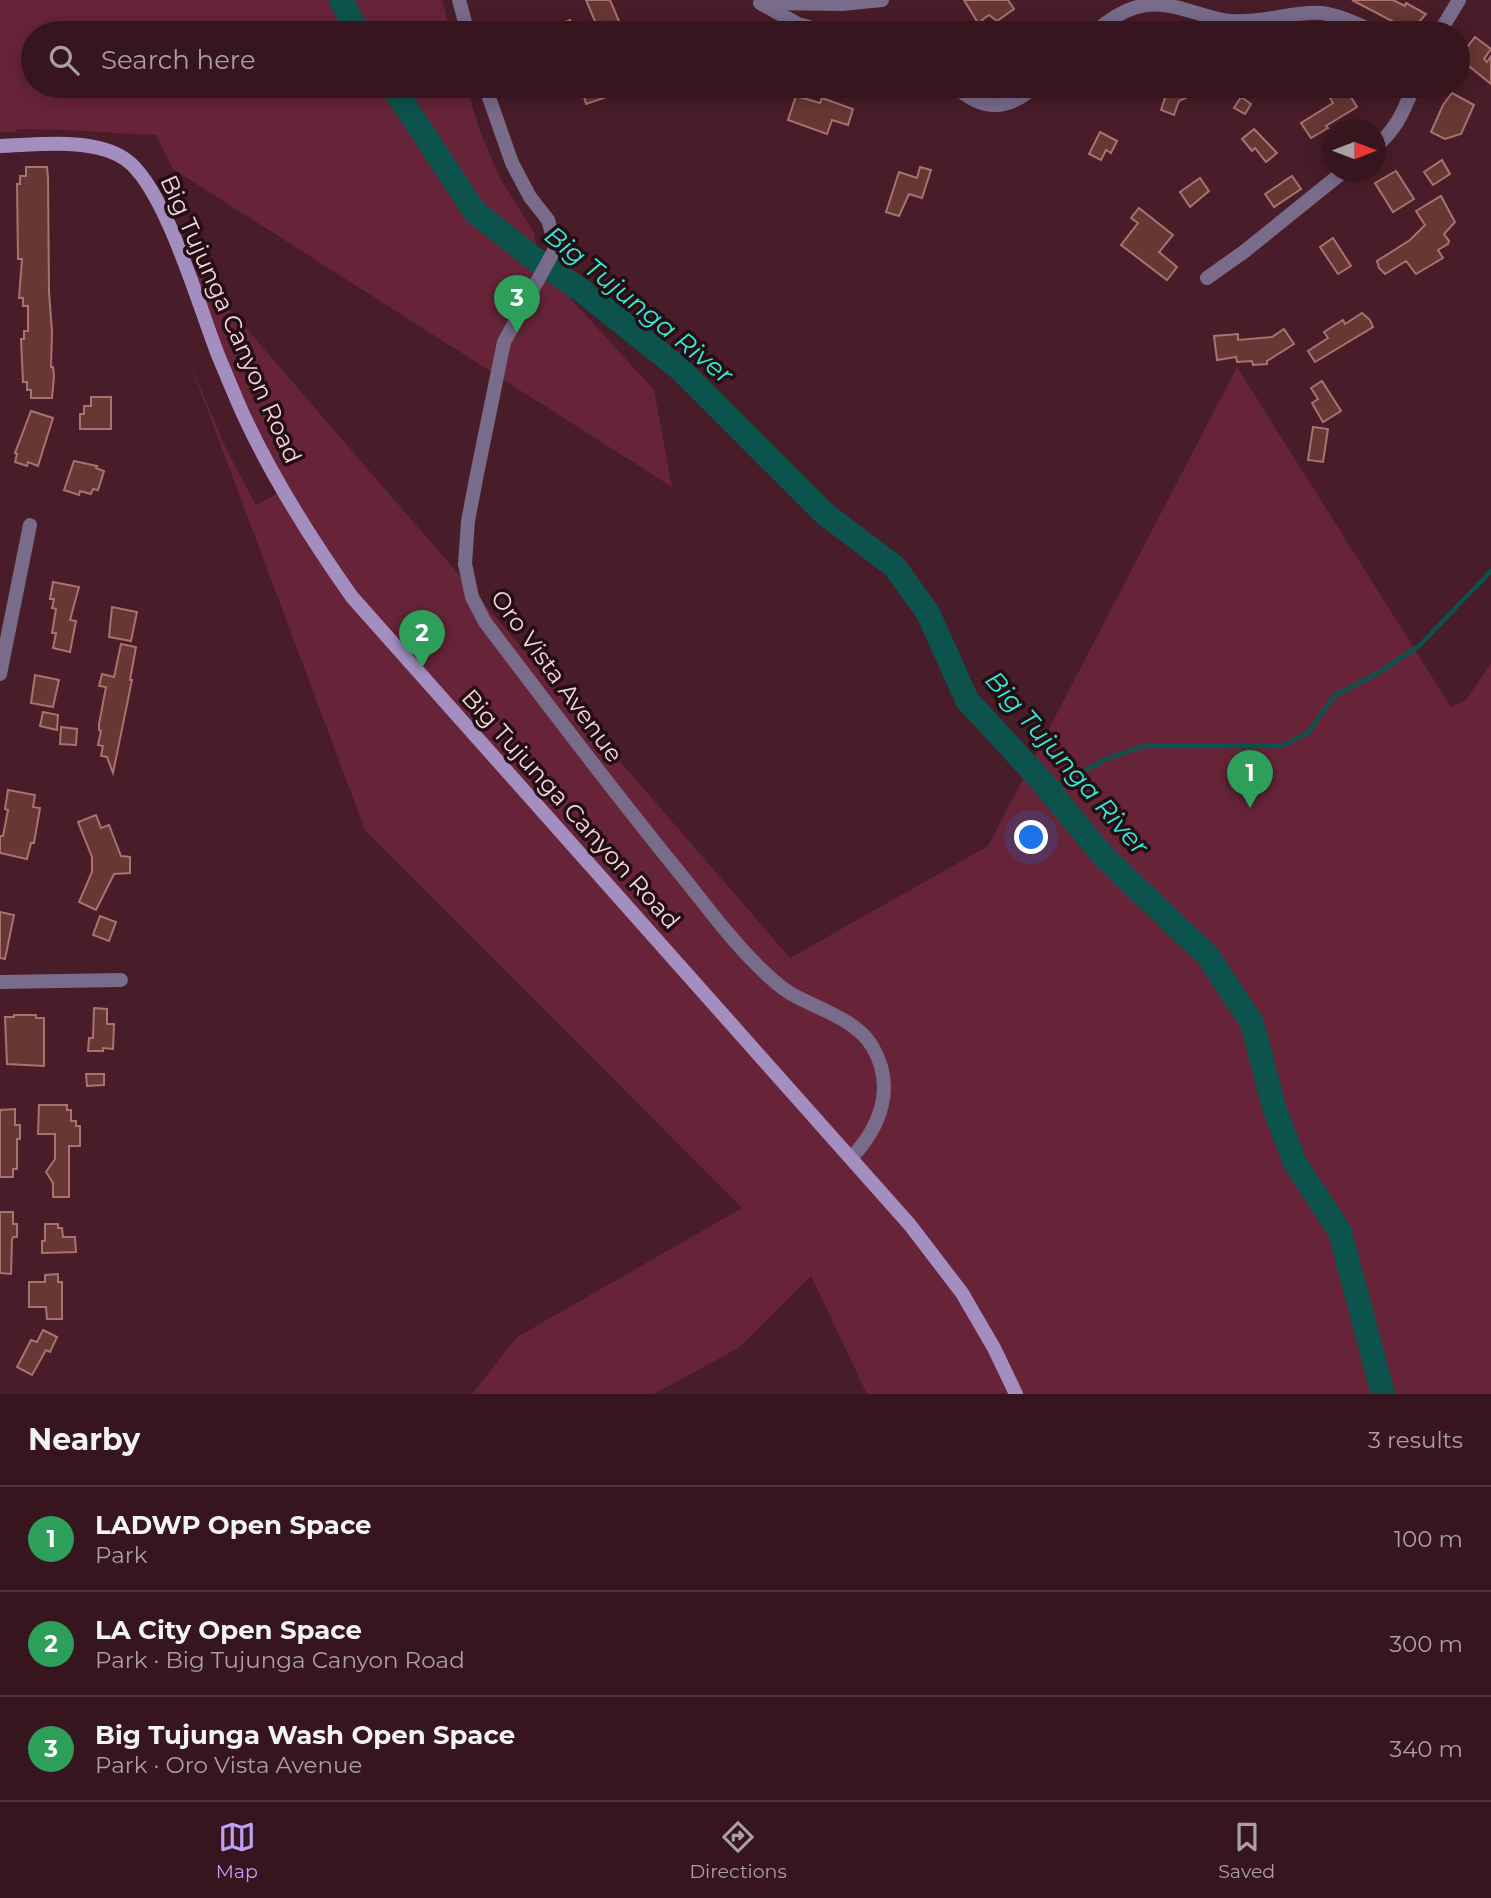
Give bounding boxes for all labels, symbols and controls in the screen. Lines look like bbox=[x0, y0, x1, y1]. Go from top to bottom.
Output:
search box bbox=[21, 21, 1470, 98]
icon: search bbox=[45, 41, 83, 79]
text: Search here bbox=[101, 44, 256, 76]
north arrow bbox=[1323, 119, 1386, 182]
street label: Big Tujunga Canyon Road bbox=[154, 170, 308, 468]
water label: Big Tujunga River bbox=[538, 219, 740, 391]
pin: 3 bbox=[494, 275, 540, 333]
street label: Oro Vista Avenue bbox=[485, 584, 629, 768]
pin: 2 bbox=[399, 610, 445, 668]
water label: Big Tujunga River bbox=[978, 664, 1156, 862]
street label: Big Tujunga Canyon Road bbox=[456, 683, 686, 935]
pin: 1 bbox=[1227, 750, 1273, 808]
your location bbox=[1014, 820, 1048, 854]
text: Nearby bbox=[28, 1421, 140, 1458]
text: 3 results bbox=[1368, 1426, 1463, 1454]
text: LADWP Open Space bbox=[95, 1509, 371, 1541]
text: 1 bbox=[46, 1525, 56, 1553]
text: 100 m bbox=[1394, 1525, 1463, 1553]
text: Park bbox=[95, 1541, 148, 1569]
text: LA City Open Space bbox=[95, 1614, 362, 1646]
text: 2 bbox=[44, 1630, 58, 1658]
text: 300 m bbox=[1389, 1630, 1463, 1658]
text: Park · Big Tujunga Canyon Road bbox=[95, 1646, 465, 1674]
text: Big Tujunga Wash Open Space bbox=[95, 1719, 515, 1751]
text: 3 bbox=[44, 1735, 58, 1763]
text: 340 m bbox=[1389, 1735, 1463, 1763]
text: Park · Oro Vista Avenue bbox=[95, 1751, 362, 1779]
tab: Map bbox=[216, 1818, 258, 1883]
tab: Directions bbox=[689, 1818, 787, 1883]
tab: Saved bbox=[1218, 1818, 1275, 1883]

